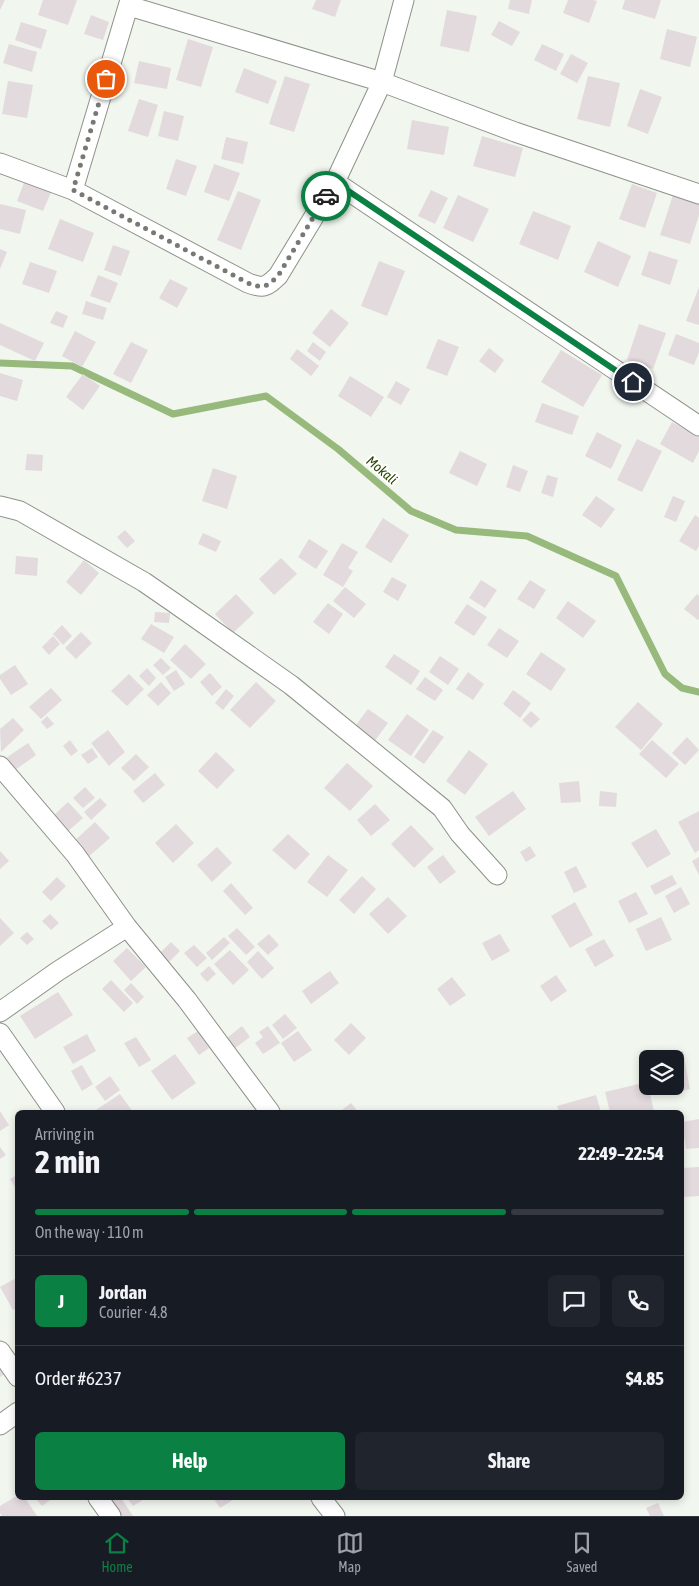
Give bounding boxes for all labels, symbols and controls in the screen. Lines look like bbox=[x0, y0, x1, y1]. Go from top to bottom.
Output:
pin bbox=[85, 58, 127, 100]
icon: bag bbox=[92, 65, 120, 93]
courier bbox=[301, 171, 351, 221]
icon: car bbox=[312, 182, 340, 210]
pin bbox=[612, 361, 654, 403]
icon: home bbox=[619, 368, 647, 396]
water label: Mokali bbox=[363, 453, 401, 487]
map controls bbox=[639, 1050, 684, 1095]
button: layers bbox=[639, 1050, 684, 1095]
text: Arriving in bbox=[35, 1125, 95, 1143]
text: 22:49–22:54 bbox=[578, 1142, 664, 1164]
text: 2 min bbox=[35, 1143, 100, 1180]
text: On the way · 110 m bbox=[35, 1223, 144, 1241]
button: chat bbox=[548, 1275, 600, 1327]
button: phone bbox=[612, 1275, 664, 1327]
text: Jordan bbox=[99, 1281, 147, 1303]
text: J bbox=[58, 1290, 64, 1312]
text: Courier · 4.8 bbox=[99, 1303, 168, 1321]
text: Order #6237 bbox=[35, 1367, 122, 1389]
text: $4.85 bbox=[626, 1367, 664, 1389]
button: Help bbox=[35, 1432, 345, 1490]
button: Share bbox=[355, 1432, 664, 1490]
tab: Home bbox=[101, 1529, 133, 1575]
tab: Map bbox=[336, 1529, 364, 1575]
tab: Saved bbox=[567, 1529, 597, 1575]

